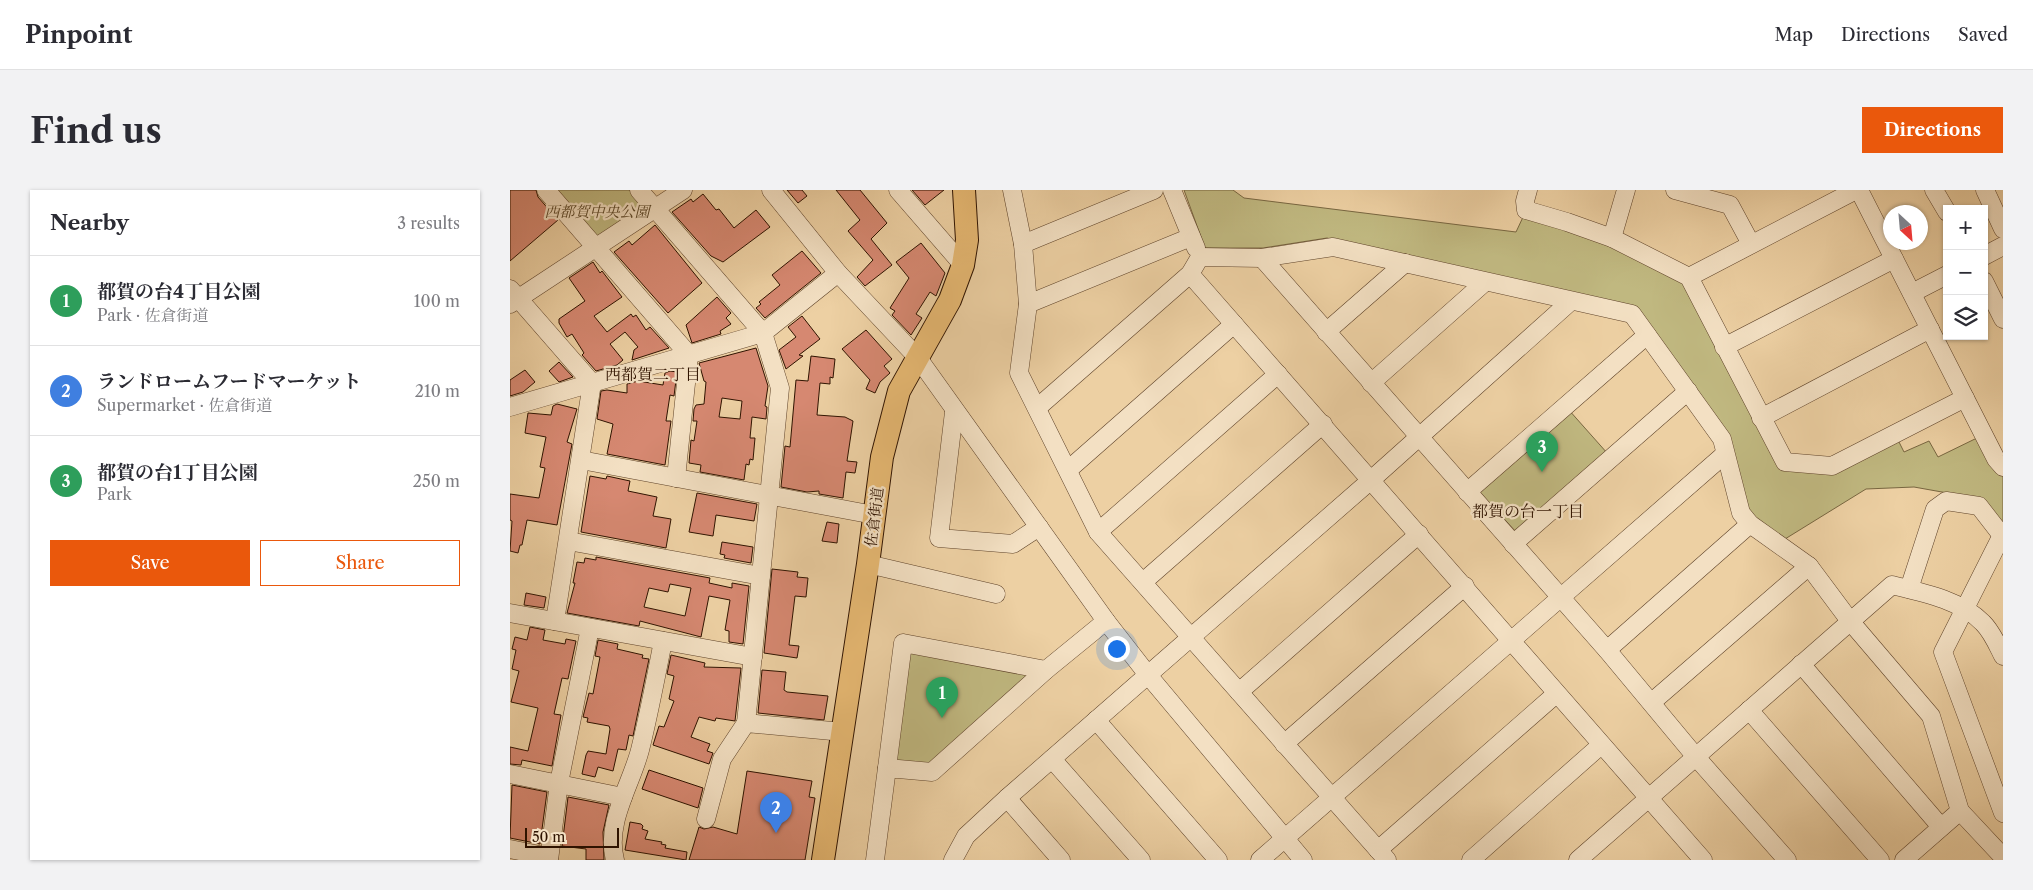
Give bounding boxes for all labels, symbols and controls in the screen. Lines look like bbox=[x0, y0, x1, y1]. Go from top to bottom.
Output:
text: Pinpoint bbox=[25, 20, 132, 49]
text: Map bbox=[1774, 24, 1813, 46]
text: Directions bbox=[1841, 24, 1930, 46]
text: Saved bbox=[1958, 24, 2008, 46]
button: Directions bbox=[1862, 107, 2003, 153]
text: Find us bbox=[30, 109, 162, 152]
park label: 西都賀中央公園 bbox=[544, 202, 652, 221]
north arrow bbox=[1883, 205, 1928, 250]
map controls bbox=[1943, 205, 1988, 340]
button: + bbox=[1943, 205, 1988, 250]
text: Nearby bbox=[50, 210, 129, 235]
text: 3 results bbox=[397, 213, 460, 233]
button: − bbox=[1943, 250, 1988, 295]
text: 都賀の台4丁目公園 bbox=[97, 280, 260, 303]
text: 1 bbox=[62, 291, 70, 311]
text: 100 m bbox=[414, 291, 460, 311]
button: layers bbox=[1943, 295, 1988, 340]
text: Park · 佐倉街道 bbox=[97, 305, 208, 325]
district label: 西都賀二丁目 bbox=[605, 364, 701, 384]
text: ランドロームフードマーケット bbox=[97, 370, 361, 393]
text: 2 bbox=[61, 381, 71, 401]
text: 210 m bbox=[415, 381, 460, 401]
text: Supermarket · 佐倉街道 bbox=[97, 395, 272, 415]
pin: 3 bbox=[1526, 431, 1558, 472]
text: 都賀の台1丁目公園 bbox=[97, 461, 258, 484]
text: 3 bbox=[61, 471, 71, 491]
text: 250 m bbox=[413, 471, 460, 491]
text: Park bbox=[97, 484, 132, 504]
street label: 佐倉街道 bbox=[861, 486, 887, 548]
district label: 都賀の台一丁目 bbox=[1472, 501, 1584, 521]
button: Save bbox=[50, 540, 250, 586]
button: Share bbox=[260, 540, 460, 586]
your location bbox=[1104, 636, 1130, 662]
pin: 1 bbox=[926, 677, 958, 718]
pin: 2 bbox=[760, 792, 792, 833]
scale bar bbox=[525, 825, 619, 848]
text: 50 m bbox=[532, 828, 565, 846]

